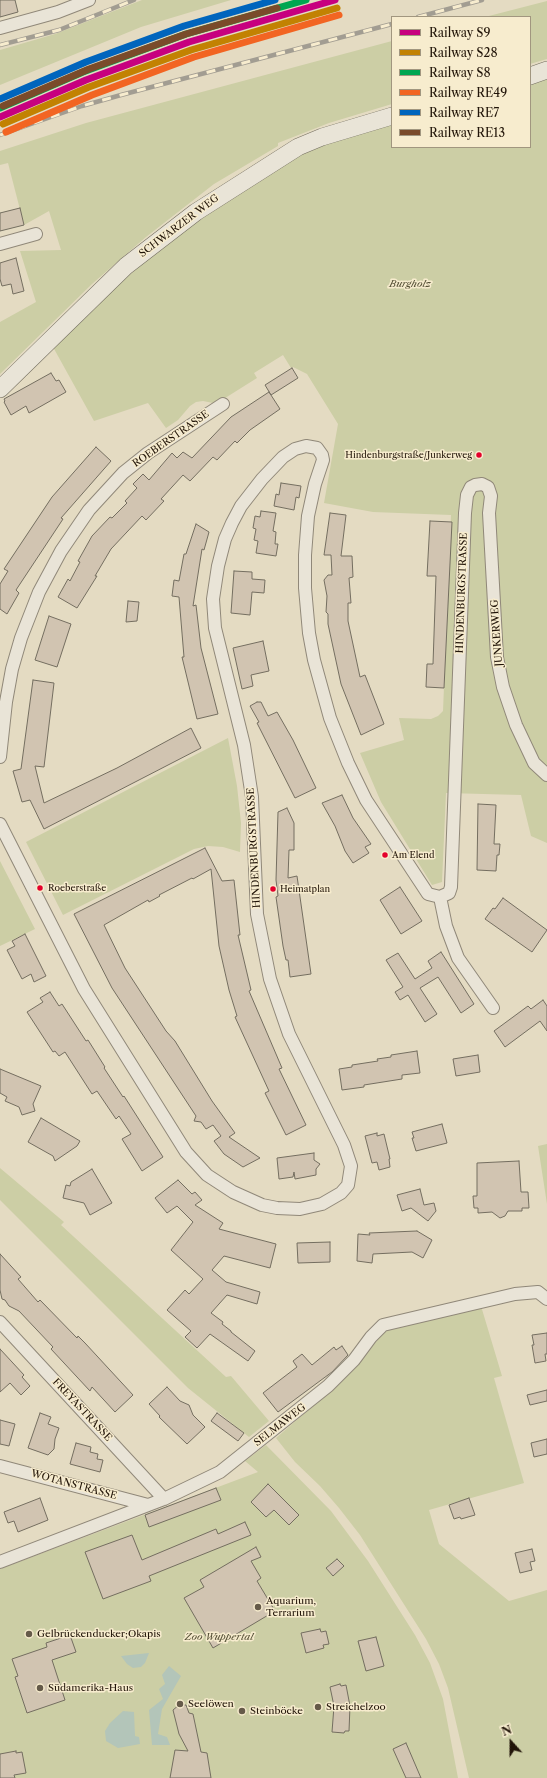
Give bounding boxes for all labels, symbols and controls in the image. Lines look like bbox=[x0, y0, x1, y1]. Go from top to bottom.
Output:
legend bbox=[391, 16, 531, 148]
text: Railway S9 bbox=[429, 25, 491, 40]
text: Railway S28 bbox=[429, 45, 498, 60]
text: Railway S8 bbox=[429, 65, 491, 80]
text: Railway RE49 bbox=[429, 85, 507, 100]
text: Railway RE7 bbox=[429, 105, 499, 120]
text: Railway RE13 bbox=[429, 125, 505, 140]
street label: SCHWARZER WEG bbox=[137, 192, 221, 260]
park label: Burgholz bbox=[389, 278, 431, 290]
street label: ROEBERSTRASSE bbox=[130, 408, 212, 470]
place label: Hindenburgstraße/Junkerweg bbox=[345, 450, 472, 460]
marker: Hindenburgstraße/Junkerweg bbox=[474, 450, 484, 460]
street label: HINDENBURGSTRASSE bbox=[454, 532, 470, 654]
street label: JUNKERWEG bbox=[489, 599, 505, 667]
street label: HINDENBURGSTRASSE bbox=[245, 787, 263, 909]
marker: Am Elend bbox=[380, 850, 390, 860]
place label: Am Elend bbox=[392, 850, 434, 860]
marker: Roeberstraße bbox=[35, 883, 45, 893]
place label: Roeberstraße bbox=[48, 883, 106, 893]
marker: Heimatplan bbox=[268, 884, 278, 894]
place label: Heimatplan bbox=[280, 884, 330, 894]
street label: FREYASTRASSE bbox=[50, 1376, 114, 1444]
street label: SELMAWEG bbox=[252, 1401, 308, 1449]
street label: WOTANSTRASSE bbox=[30, 1468, 118, 1502]
place label: Aquarium, Terrarium bbox=[266, 1595, 316, 1618]
marker: Aquarium, Terrarium bbox=[253, 1602, 263, 1612]
place label: Gelbrückenducker;Okapis bbox=[37, 1628, 161, 1640]
marker: Gelbrückenducker;Okapis bbox=[24, 1629, 34, 1639]
park label: Zoo Wuppertal bbox=[185, 1631, 253, 1643]
place label: Südamerika-Haus bbox=[48, 1682, 133, 1694]
marker: Südamerika-Haus bbox=[35, 1683, 45, 1693]
place label: Seelöwen bbox=[188, 1698, 234, 1710]
marker: Seelöwen bbox=[175, 1699, 185, 1709]
place label: Streichelzoo bbox=[326, 1701, 386, 1713]
marker: Streichelzoo bbox=[313, 1702, 323, 1712]
place label: Steinböcke bbox=[250, 1705, 303, 1717]
marker: Steinböcke bbox=[237, 1706, 247, 1716]
north arrow bbox=[491, 1722, 531, 1762]
text: N bbox=[500, 1723, 514, 1739]

